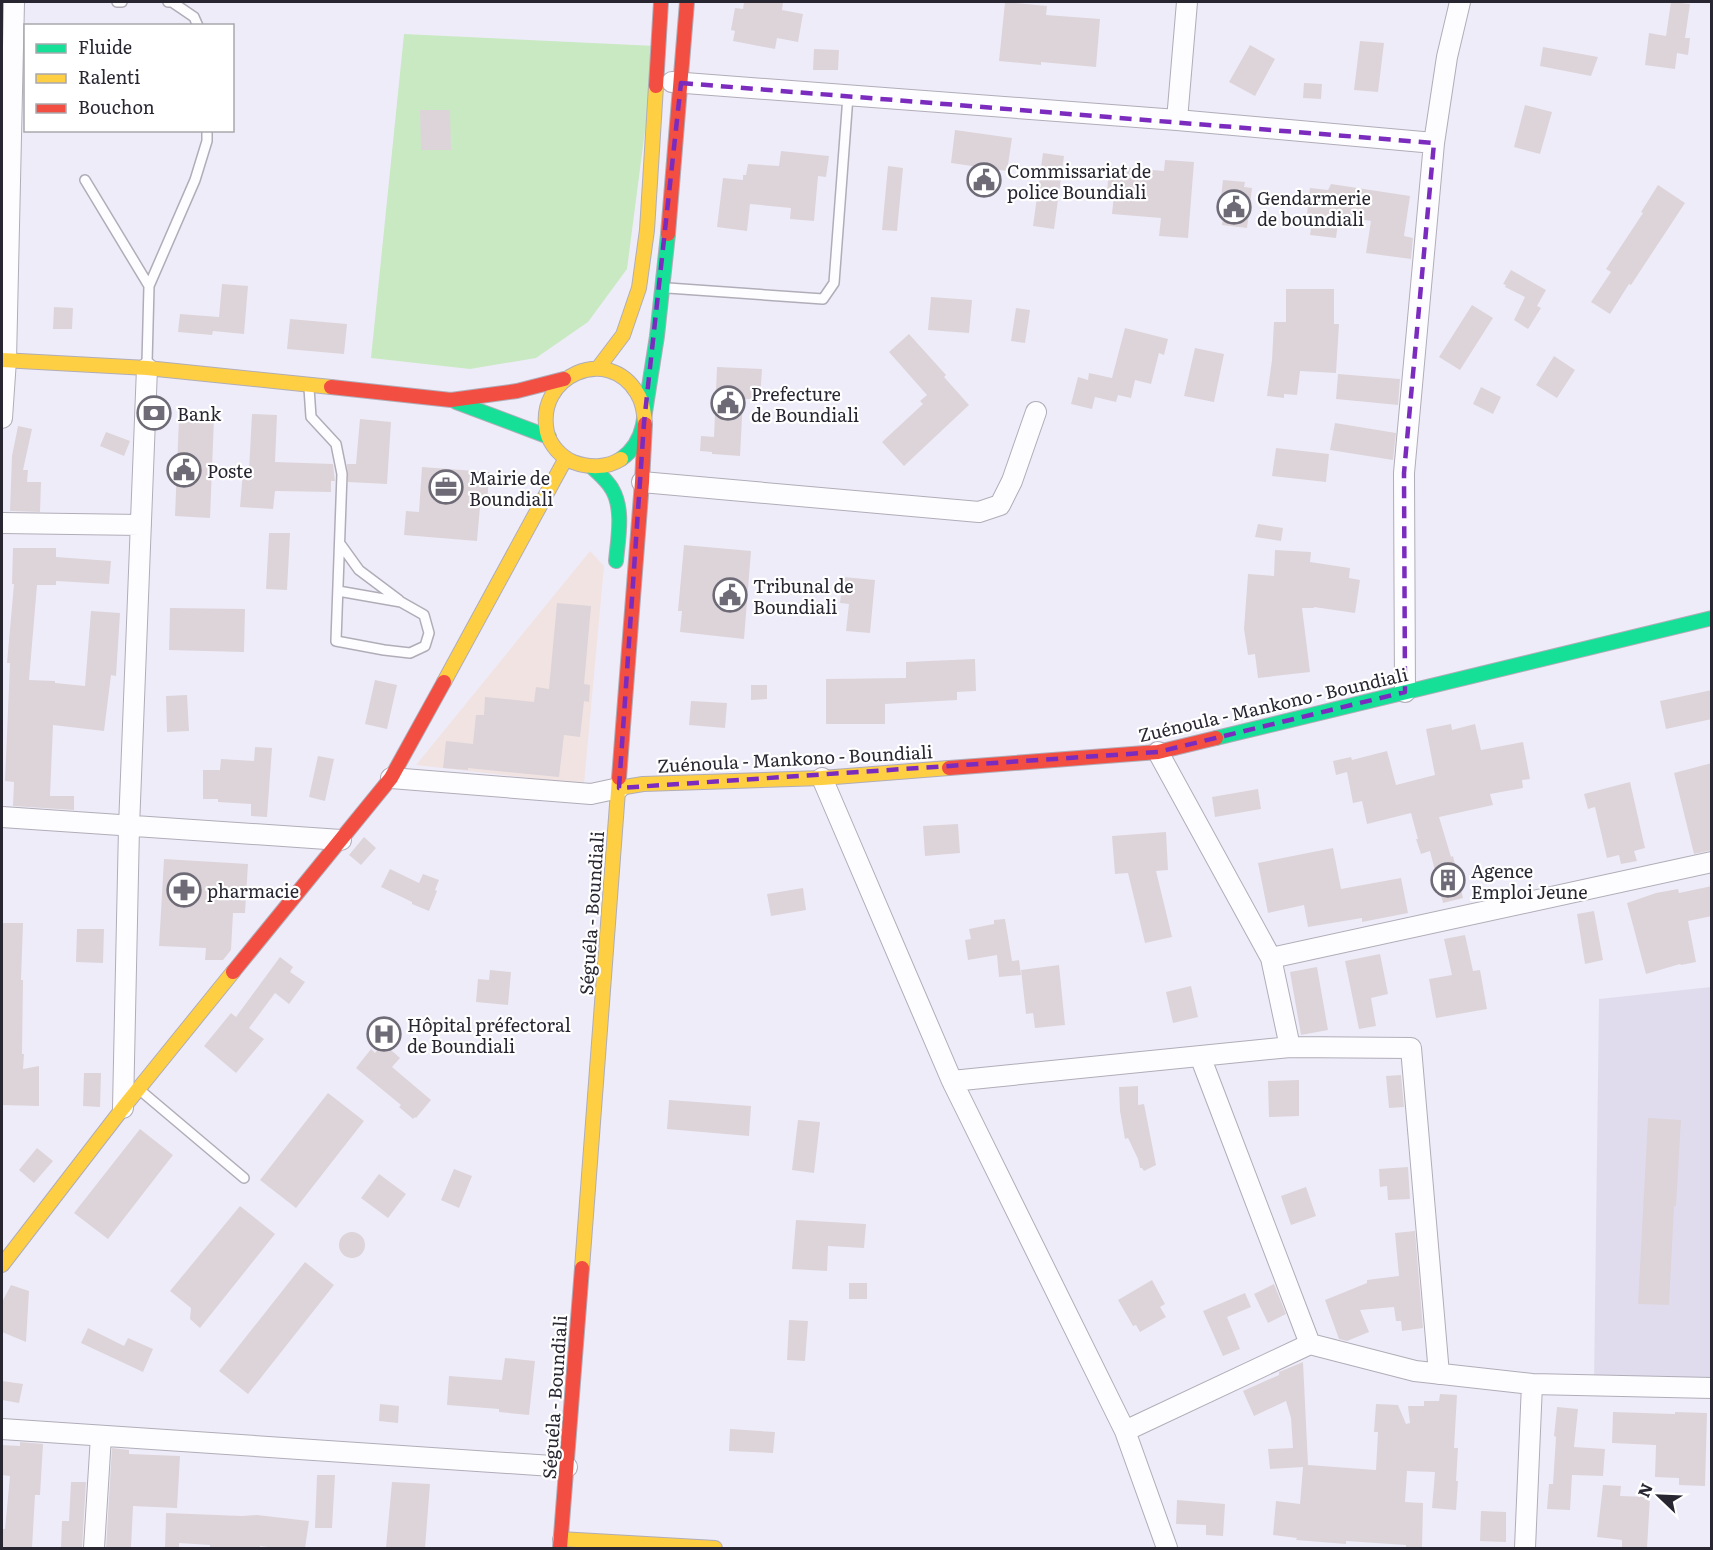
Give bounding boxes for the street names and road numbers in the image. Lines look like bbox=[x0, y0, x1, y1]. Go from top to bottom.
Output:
street label: Zuénoula - Mankono - Boundiali bbox=[1136, 660, 1410, 748]
street label: Zuénoula - Mankono - Boundiali bbox=[657, 737, 933, 779]
street label: Séguéla - Boundiali bbox=[572, 830, 610, 996]
street label: Séguéla - Boundiali bbox=[535, 1314, 573, 1480]

